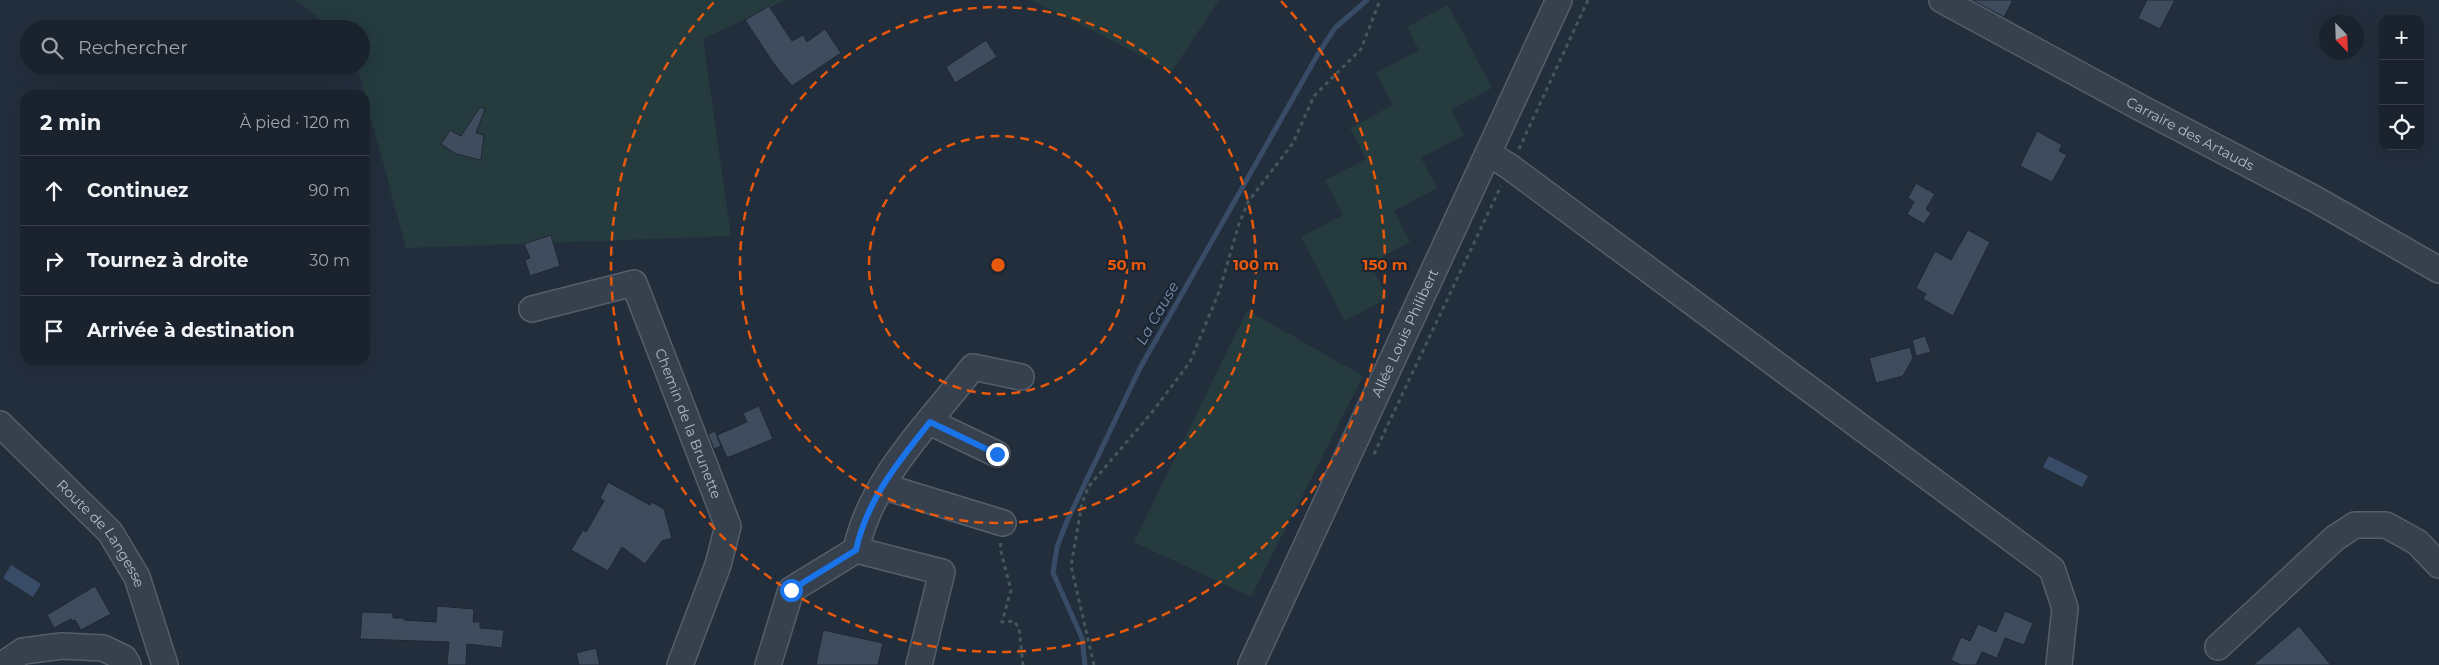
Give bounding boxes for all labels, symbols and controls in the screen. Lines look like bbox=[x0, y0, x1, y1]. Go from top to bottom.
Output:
north arrow bbox=[2319, 15, 2364, 60]
map controls bbox=[2379, 15, 2424, 150]
button: + bbox=[2379, 15, 2424, 60]
search box bbox=[20, 20, 370, 75]
icon: search bbox=[38, 34, 66, 62]
text: Rechercher bbox=[78, 36, 188, 59]
button: − bbox=[2379, 60, 2424, 105]
street label: Carraire des Artauds bbox=[2123, 93, 2258, 175]
button: locate bbox=[2379, 105, 2424, 150]
text: 2 min bbox=[40, 110, 101, 135]
text: À pied · 120 m bbox=[240, 113, 350, 132]
icon: ahead bbox=[40, 177, 68, 205]
text: Continuez bbox=[87, 179, 188, 202]
text: 90 m bbox=[308, 181, 350, 200]
icon: right bbox=[40, 247, 68, 275]
text: Tournez à droite bbox=[87, 249, 248, 272]
text: 30 m bbox=[309, 251, 350, 270]
text: 50 m bbox=[1107, 255, 1147, 274]
text: 100 m bbox=[1233, 255, 1279, 274]
text: 150 m bbox=[1363, 255, 1407, 274]
centre of rings bbox=[989, 256, 1007, 274]
street label: Allée Louis Philibert bbox=[1367, 266, 1442, 400]
water label: La Cause bbox=[1131, 278, 1183, 348]
icon: arrive bbox=[40, 317, 68, 345]
text: Arrivée à destination bbox=[87, 319, 295, 342]
street label: Chemin de la Brunette bbox=[651, 346, 726, 501]
route end bbox=[986, 443, 1009, 466]
street label: Route de Langesse bbox=[53, 476, 149, 589]
route start bbox=[780, 579, 803, 602]

